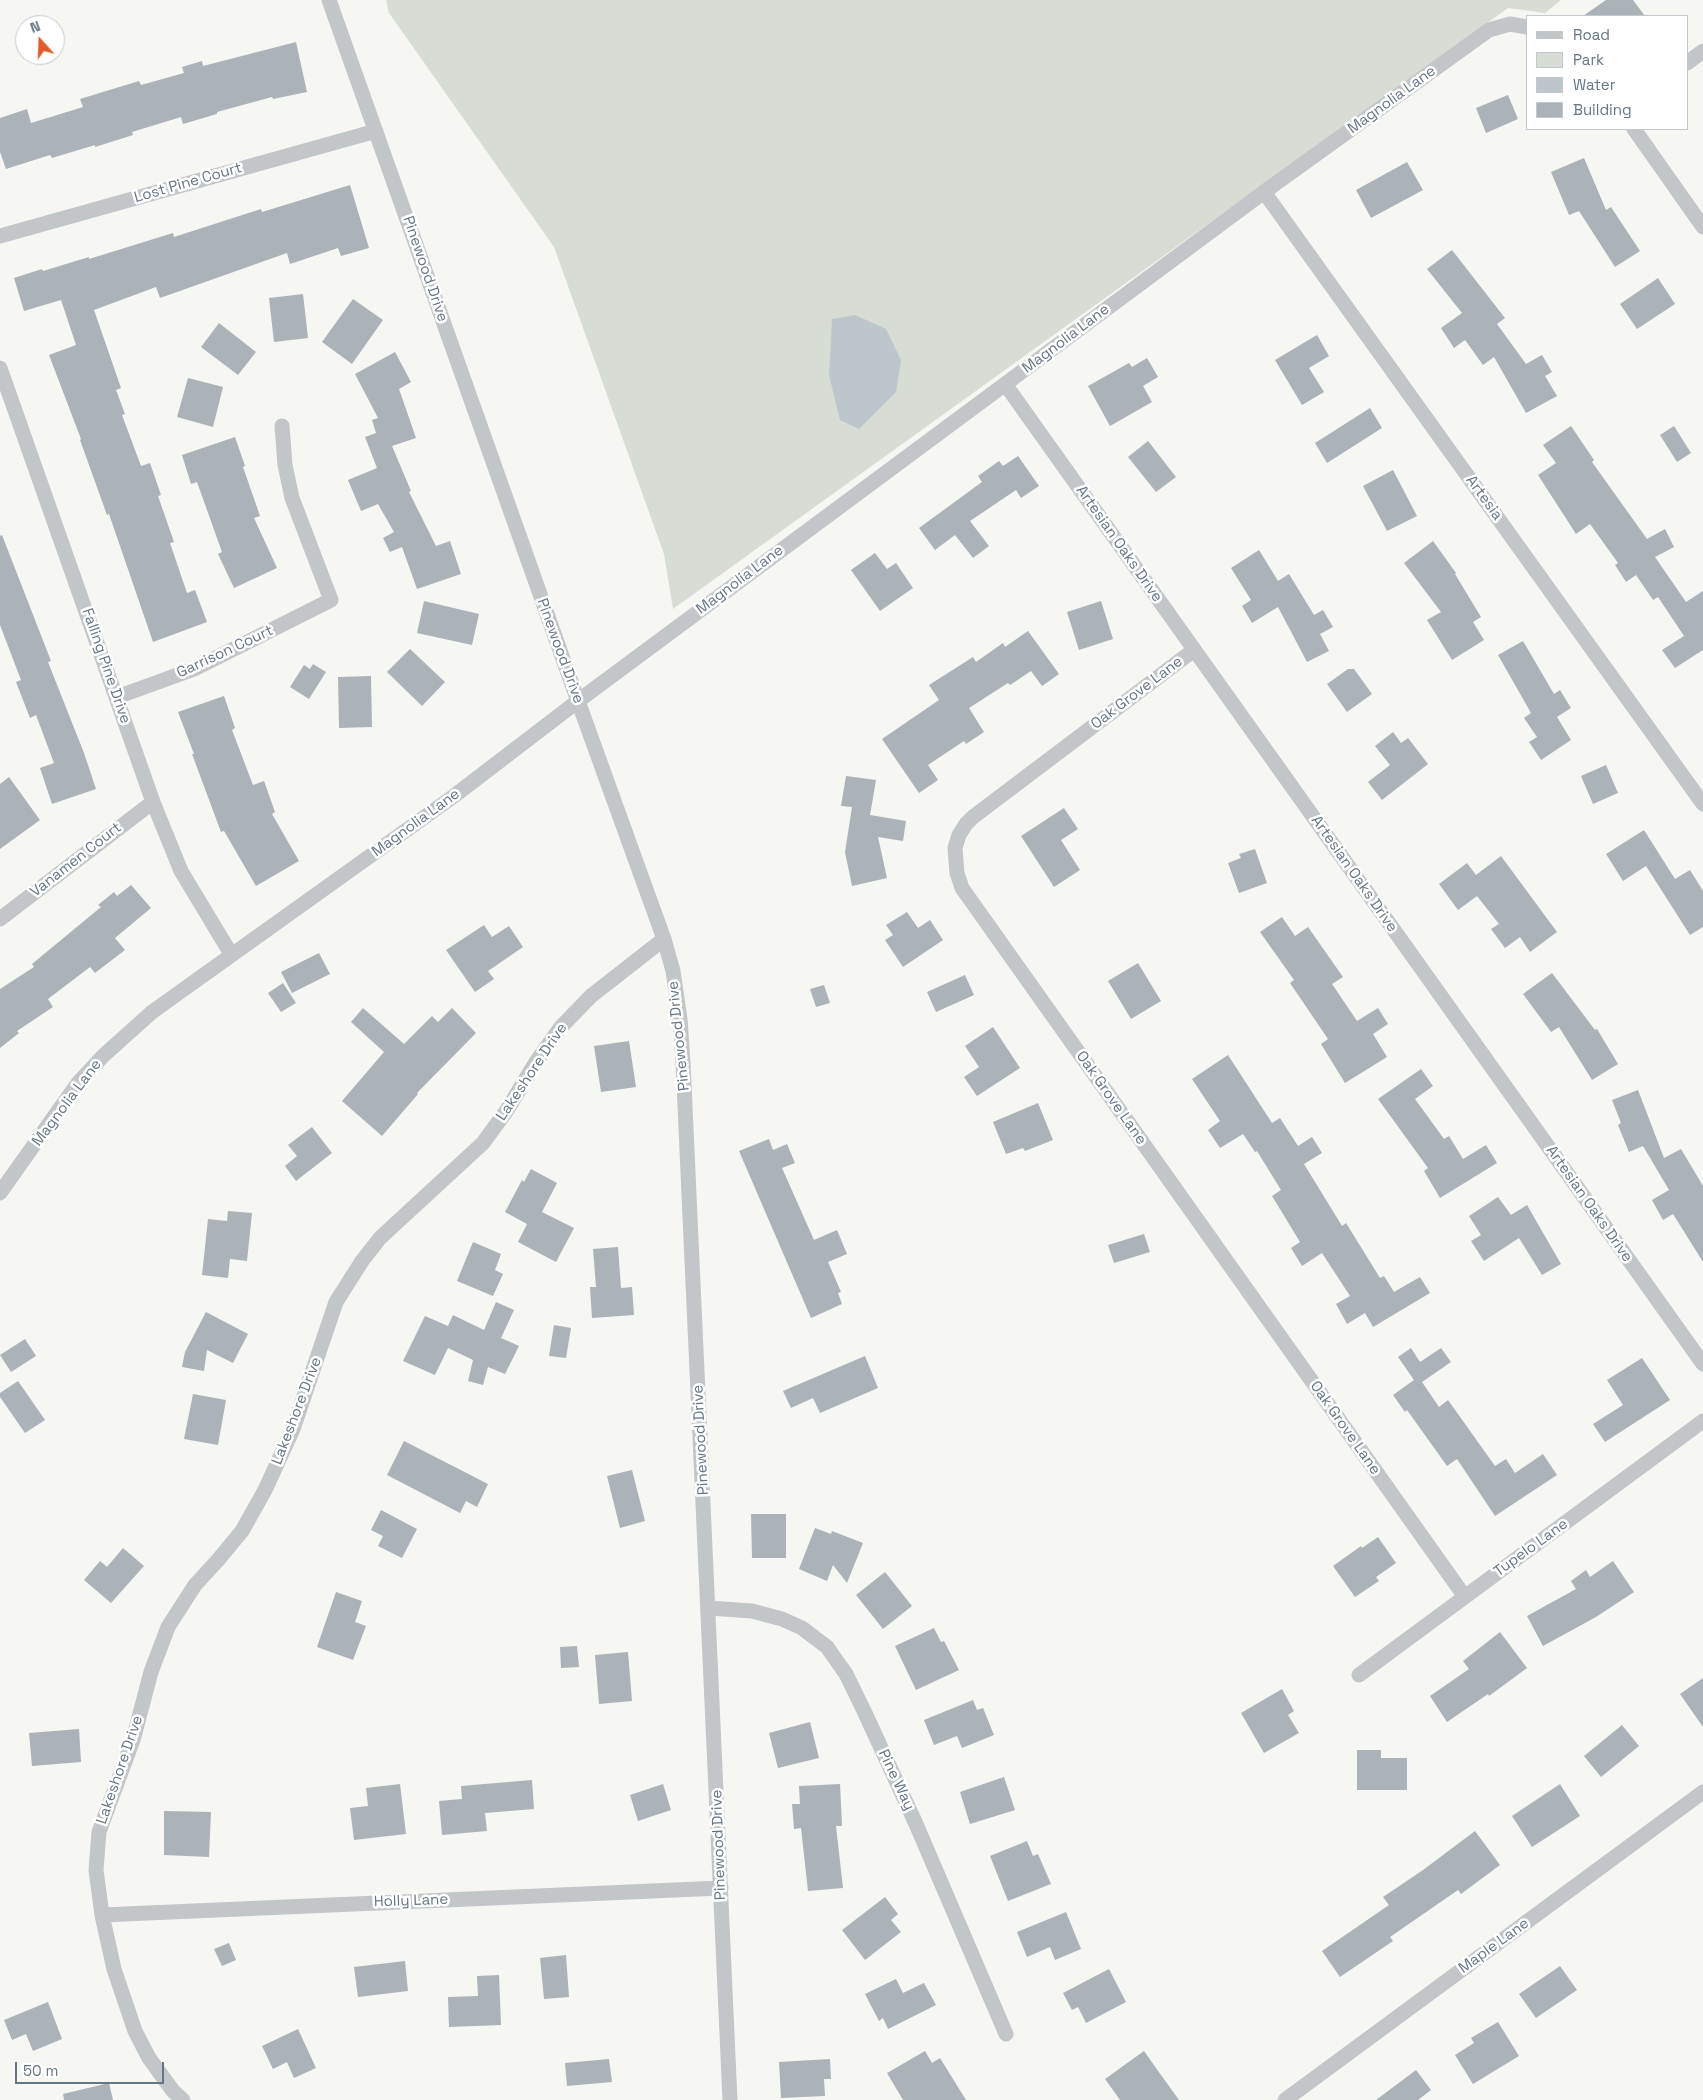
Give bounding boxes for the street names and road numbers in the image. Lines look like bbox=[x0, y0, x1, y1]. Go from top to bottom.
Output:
street label: Magnolia Lane bbox=[1345, 62, 1439, 138]
street label: Lost Pine Court bbox=[132, 159, 244, 207]
street label: Pinewood Drive bbox=[399, 214, 451, 324]
street label: Magnolia Lane bbox=[1019, 300, 1113, 378]
street label: Artesia bbox=[1462, 472, 1506, 524]
street label: Artesian Oaks Drive bbox=[1072, 482, 1166, 606]
street label: Magnolia Lane bbox=[693, 541, 787, 619]
street label: Pinewood Drive bbox=[533, 596, 587, 706]
street label: Falling Pine Drive bbox=[78, 606, 134, 726]
street label: Garrison Court bbox=[174, 622, 276, 682]
street label: Oak Grove Lane bbox=[1088, 653, 1186, 733]
street label: Magnolia Lane bbox=[369, 785, 463, 861]
street label: Artesian Oaks Drive bbox=[1307, 812, 1401, 936]
street label: Vanamen Court bbox=[27, 819, 125, 901]
street label: Pinewood Drive bbox=[664, 980, 694, 1092]
street label: Lakeshore Drive bbox=[493, 1020, 571, 1124]
street label: Oak Grove Lane bbox=[1072, 1048, 1150, 1148]
street label: Magnolia Lane bbox=[28, 1056, 106, 1150]
street label: Artesian Oaks Drive bbox=[1542, 1142, 1636, 1266]
street label: Lakeshore Drive bbox=[268, 1355, 326, 1467]
street label: Oak Grove Lane bbox=[1306, 1378, 1384, 1478]
street label: Pinewood Drive bbox=[689, 1384, 713, 1496]
street label: Tupelo Lane bbox=[1490, 1515, 1572, 1581]
street label: Lakeshore Drive bbox=[93, 1713, 147, 1827]
street label: Pine Way bbox=[874, 1747, 918, 1813]
street label: Pinewood Drive bbox=[708, 1789, 730, 1901]
street label: Holly Lane bbox=[374, 1891, 448, 1911]
street label: Maple Lane bbox=[1455, 1914, 1533, 1978]

